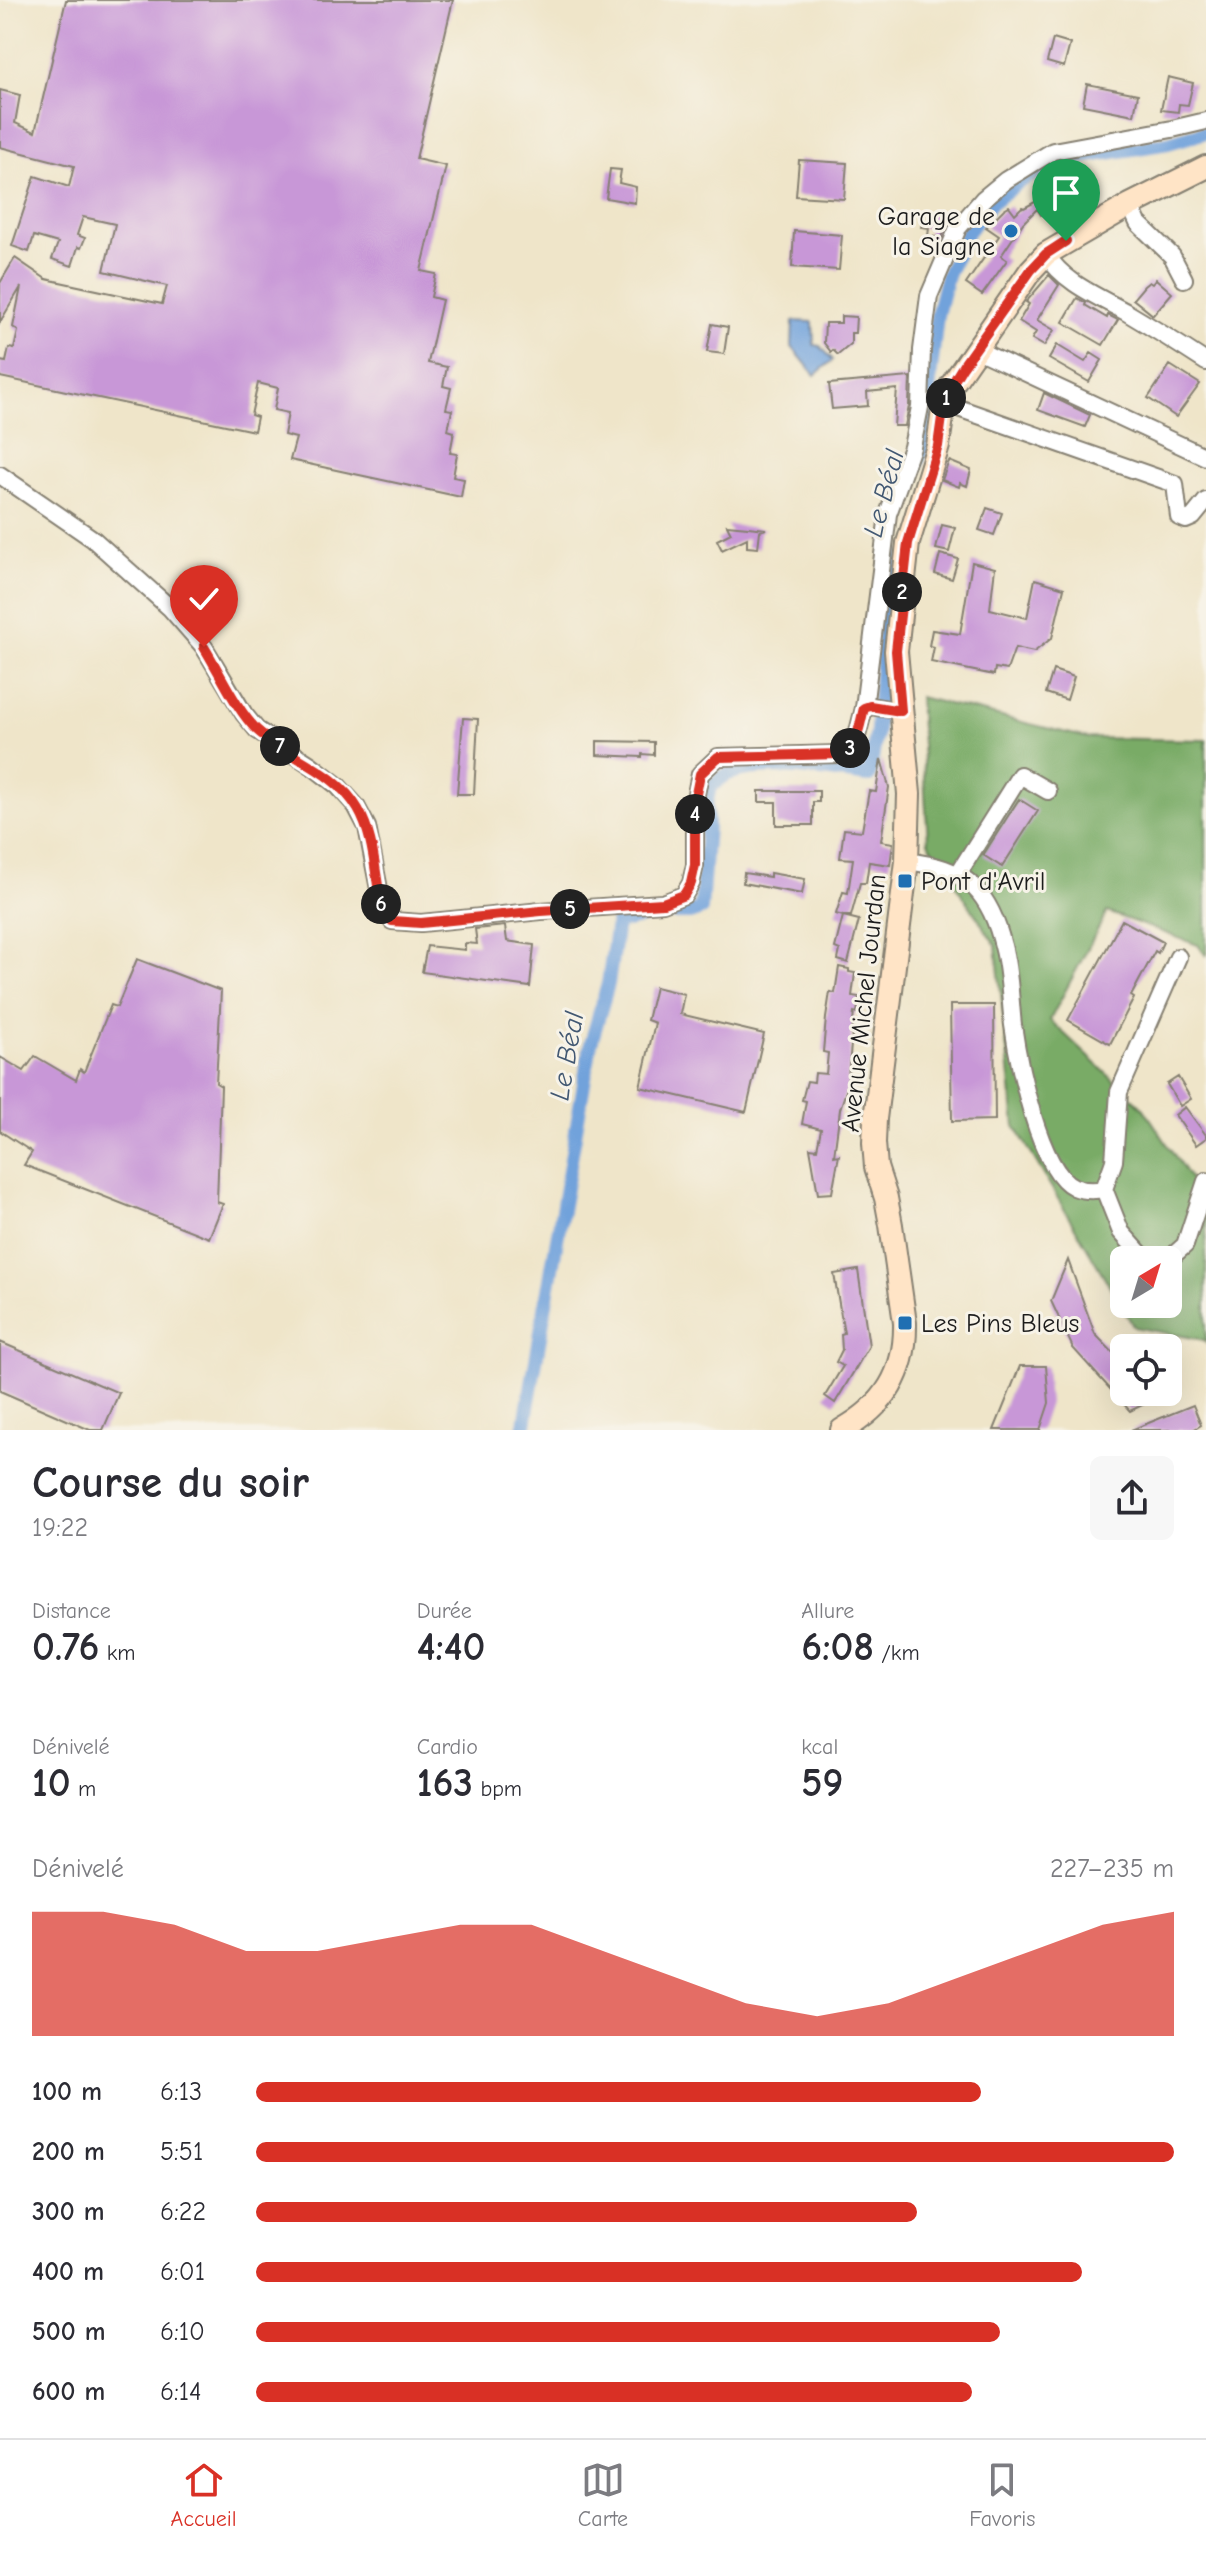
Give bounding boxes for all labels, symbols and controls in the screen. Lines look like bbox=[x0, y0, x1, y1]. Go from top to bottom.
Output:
pin bbox=[1032, 159, 1100, 241]
icon: arrive bbox=[1044, 171, 1088, 215]
place label: Garage de la Siagne bbox=[877, 202, 995, 262]
marker: Garage de la Siagne bbox=[1002, 222, 1020, 240]
pin: 1 bbox=[926, 378, 966, 418]
text: 1 bbox=[942, 385, 950, 411]
water label: Le Béal bbox=[857, 445, 911, 540]
pin bbox=[170, 565, 238, 647]
pin: 2 bbox=[882, 572, 922, 612]
icon: check bbox=[182, 577, 226, 621]
text: 2 bbox=[897, 579, 907, 605]
pin: 7 bbox=[260, 726, 300, 766]
pin: 3 bbox=[830, 728, 870, 768]
text: 7 bbox=[275, 733, 285, 759]
text: 3 bbox=[845, 735, 855, 761]
pin: 4 bbox=[675, 794, 715, 834]
text: 4 bbox=[690, 801, 700, 827]
place label: Pont d'Avril bbox=[921, 867, 1046, 897]
marker: Pont d'Avril bbox=[896, 872, 914, 890]
street label: Avenue Michel Jourdan bbox=[836, 873, 892, 1134]
pin: 6 bbox=[361, 884, 401, 924]
pin: 5 bbox=[550, 889, 590, 929]
text: 6 bbox=[375, 891, 387, 917]
text: 5 bbox=[564, 896, 576, 922]
water label: Le Béal bbox=[543, 1009, 591, 1103]
north arrow bbox=[1110, 1246, 1182, 1318]
map controls bbox=[1110, 1246, 1182, 1406]
place label: Les Pins Bleus bbox=[921, 1309, 1079, 1339]
marker: Les Pins Bleus bbox=[896, 1314, 914, 1332]
button: locate bbox=[1110, 1334, 1182, 1406]
button: share bbox=[1090, 1456, 1174, 1540]
text: Course du soir bbox=[32, 1457, 309, 1508]
text: 19:22 bbox=[32, 1513, 88, 1543]
text: Distance bbox=[32, 1598, 111, 1624]
text: Durée bbox=[417, 1598, 472, 1624]
text: Allure bbox=[801, 1598, 854, 1624]
text: 0.76 bbox=[32, 1624, 99, 1670]
text: 4:40 bbox=[417, 1624, 485, 1670]
text: 6:08 bbox=[801, 1624, 874, 1670]
text: km bbox=[99, 1640, 136, 1666]
text: /km bbox=[874, 1640, 920, 1666]
text: Dénivelé bbox=[32, 1734, 110, 1760]
text: Cardio bbox=[417, 1734, 478, 1760]
text: kcal bbox=[801, 1734, 838, 1760]
text: 10 bbox=[32, 1760, 71, 1806]
text: 163 bbox=[417, 1760, 473, 1806]
text: 59 bbox=[801, 1760, 844, 1806]
text: m bbox=[71, 1776, 96, 1802]
text: bpm bbox=[473, 1776, 522, 1802]
text: Dénivelé bbox=[32, 1854, 124, 1884]
text: 227–235 m bbox=[1050, 1854, 1174, 1884]
text: 100 m bbox=[32, 2077, 102, 2107]
text: 6:13 bbox=[160, 2077, 202, 2107]
text: 200 m bbox=[32, 2137, 105, 2167]
text: 5:51 bbox=[160, 2137, 203, 2167]
text: 300 m bbox=[32, 2197, 105, 2227]
text: 6:22 bbox=[160, 2197, 206, 2227]
text: 400 m bbox=[32, 2257, 104, 2287]
text: 6:01 bbox=[160, 2257, 205, 2287]
text: 500 m bbox=[32, 2317, 106, 2347]
text: 6:10 bbox=[160, 2317, 205, 2347]
text: 600 m bbox=[32, 2377, 105, 2407]
text: 6:14 bbox=[160, 2377, 202, 2407]
tab: Accueil bbox=[171, 2458, 237, 2532]
tab: Carte bbox=[578, 2458, 628, 2532]
tab: Favoris bbox=[969, 2458, 1035, 2532]

